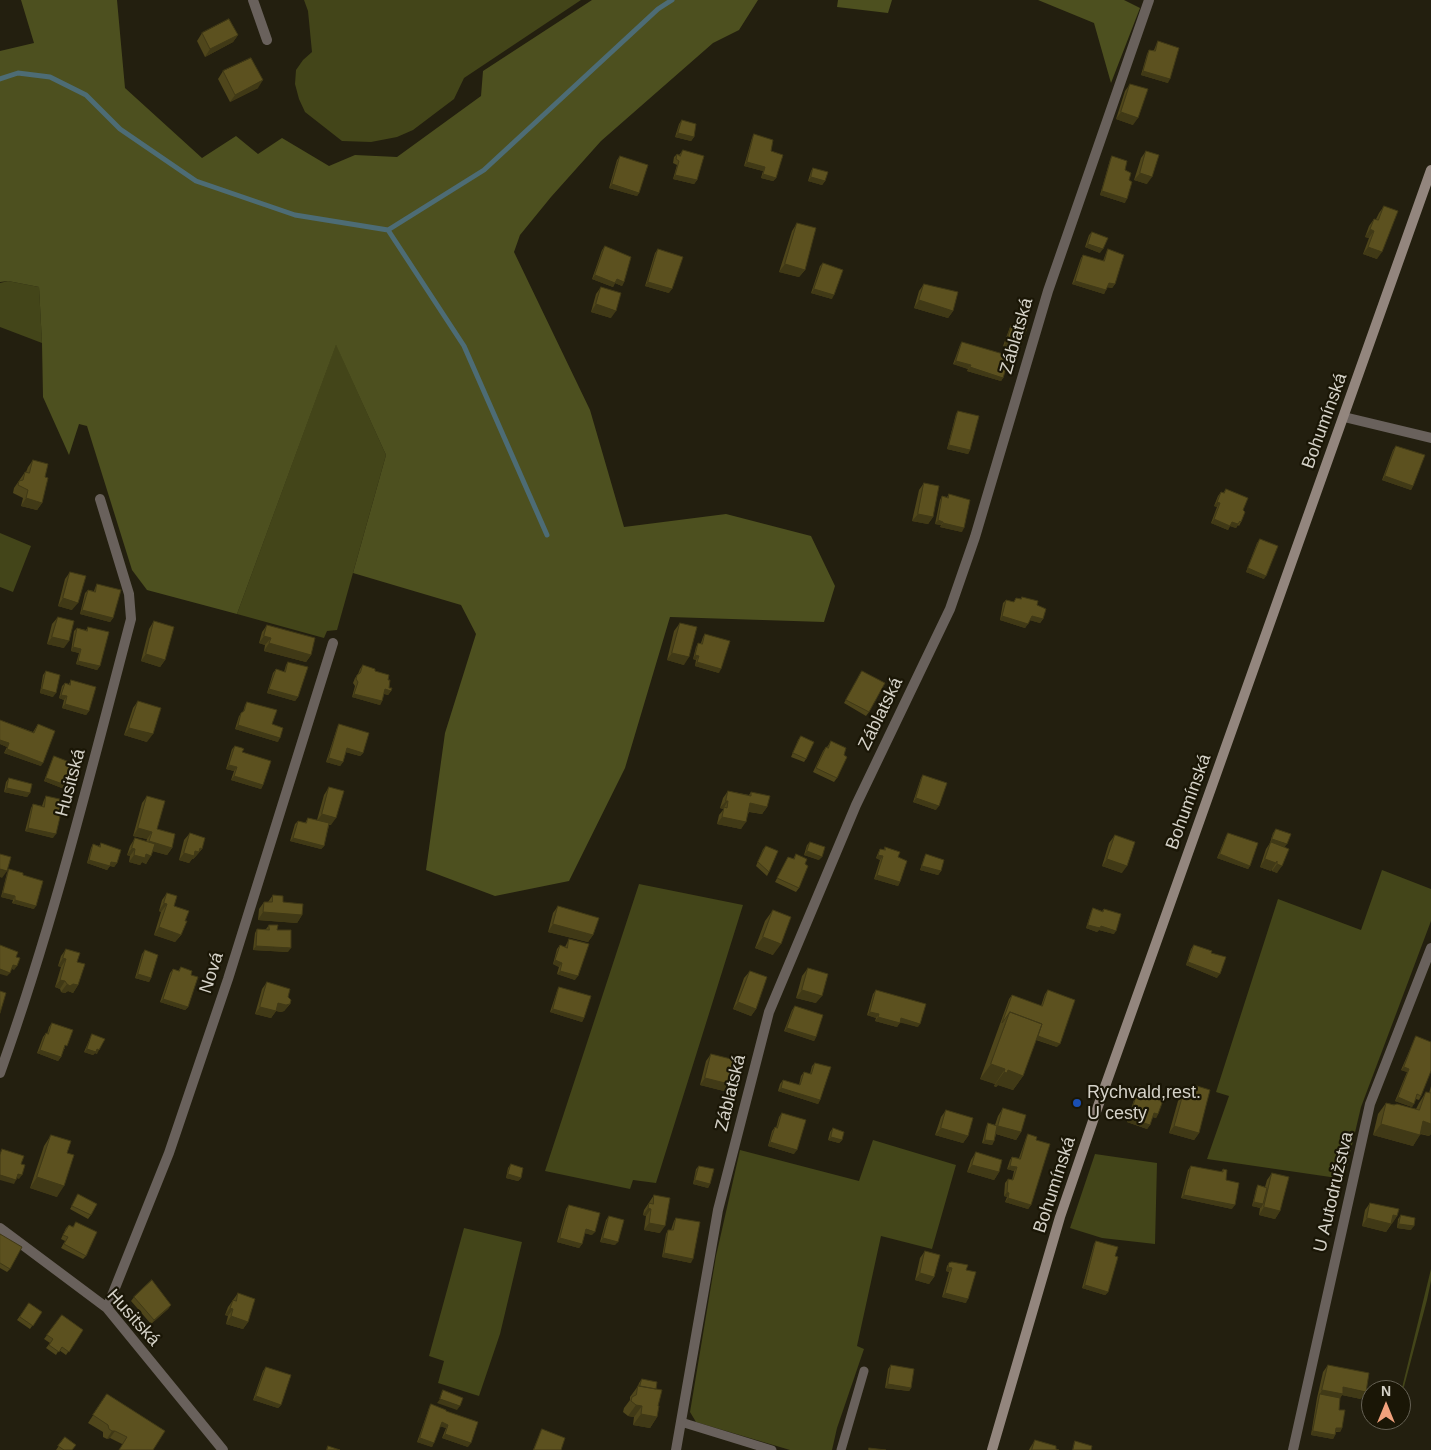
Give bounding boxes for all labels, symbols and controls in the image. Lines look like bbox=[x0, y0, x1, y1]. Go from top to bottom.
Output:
street label: Záblatská bbox=[996, 296, 1038, 376]
street label: Bohumínská bbox=[1298, 370, 1352, 472]
street label: Záblatská bbox=[854, 674, 908, 754]
street label: Husitská bbox=[52, 747, 90, 819]
street label: Bohumínská bbox=[1162, 751, 1216, 853]
street label: Nová bbox=[195, 950, 229, 996]
street label: Záblatská bbox=[711, 1053, 751, 1133]
place label: Rychvald,rest. U cesty bbox=[1087, 1082, 1201, 1124]
marker: Rychvald,rest. U cesty bbox=[1071, 1097, 1083, 1109]
street label: U Autodružstva bbox=[1310, 1130, 1358, 1254]
street label: Bohumínská bbox=[1029, 1134, 1081, 1236]
street label: Husitská bbox=[102, 1285, 164, 1351]
north arrow bbox=[1361, 1380, 1411, 1430]
text: N bbox=[1381, 1383, 1391, 1399]

